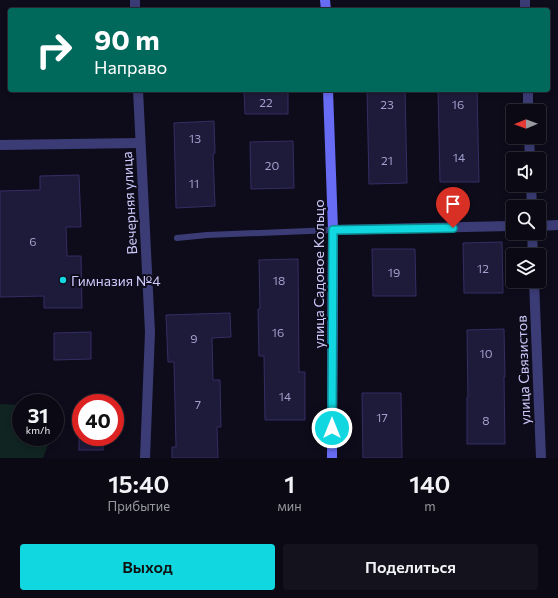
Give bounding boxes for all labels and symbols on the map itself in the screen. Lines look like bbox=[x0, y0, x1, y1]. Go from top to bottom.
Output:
house number: 22 bbox=[259, 95, 273, 109]
house number: 23 bbox=[380, 97, 394, 111]
house number: 16 bbox=[452, 97, 464, 111]
north arrow bbox=[506, 104, 546, 144]
house number: 13 bbox=[189, 131, 201, 145]
house number: 14 bbox=[453, 150, 465, 164]
street label: Вечерняя улица bbox=[118, 151, 140, 255]
house number: 21 bbox=[381, 153, 393, 167]
house number: 20 bbox=[265, 158, 279, 172]
house number: 11 bbox=[189, 176, 199, 190]
pin bbox=[436, 187, 470, 228]
street label: улица Садовое Кольцо bbox=[310, 199, 327, 349]
house number: 6 bbox=[29, 234, 37, 248]
house number: 12 bbox=[477, 261, 489, 275]
house number: 19 bbox=[388, 265, 400, 279]
place label: Гимназия №4 bbox=[71, 272, 161, 289]
house number: 18 bbox=[273, 273, 285, 287]
marker: Гимназия №4 bbox=[58, 275, 68, 285]
street label: улица Связистов bbox=[513, 315, 533, 425]
house number: 16 bbox=[272, 325, 284, 339]
house number: 9 bbox=[190, 331, 198, 345]
house number: 10 bbox=[480, 346, 493, 360]
house number: 14 bbox=[279, 389, 291, 403]
speed limit sign: 40 bbox=[72, 394, 124, 446]
house number: 7 bbox=[195, 397, 201, 411]
position arrow bbox=[311, 407, 353, 449]
house number: 17 bbox=[376, 410, 388, 424]
house number: 8 bbox=[482, 413, 490, 427]

